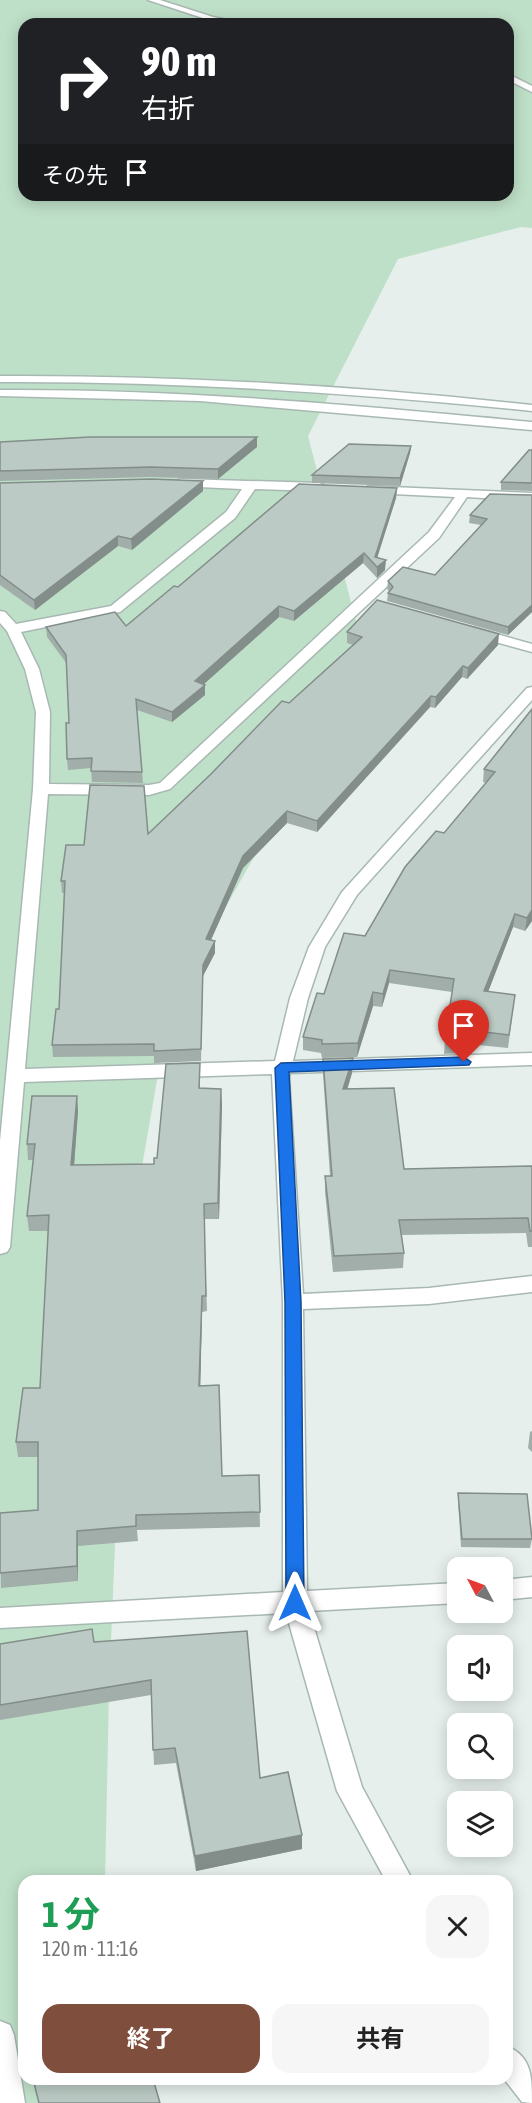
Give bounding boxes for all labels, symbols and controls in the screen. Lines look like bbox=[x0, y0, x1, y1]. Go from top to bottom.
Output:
text: 90 m bbox=[141, 37, 216, 85]
icon: right bbox=[42, 42, 120, 120]
text: 右折 bbox=[141, 93, 195, 124]
icon: arrive bbox=[120, 156, 153, 189]
text: その先 bbox=[42, 162, 108, 188]
pin bbox=[438, 1000, 489, 1062]
icon: arrive bbox=[447, 1009, 480, 1042]
north arrow bbox=[447, 1557, 513, 1623]
map controls bbox=[447, 1557, 513, 1857]
position arrow bbox=[263, 1571, 327, 1635]
button: sound bbox=[447, 1635, 513, 1701]
button: search bbox=[447, 1713, 513, 1779]
button: layers bbox=[447, 1791, 513, 1857]
text: 1 分 bbox=[42, 1893, 100, 1935]
button: close bbox=[426, 1895, 489, 1958]
text: 120 m · 11:16 bbox=[42, 1937, 138, 1960]
button: 終了 bbox=[42, 2004, 260, 2073]
button: 共有 bbox=[272, 2004, 489, 2073]

